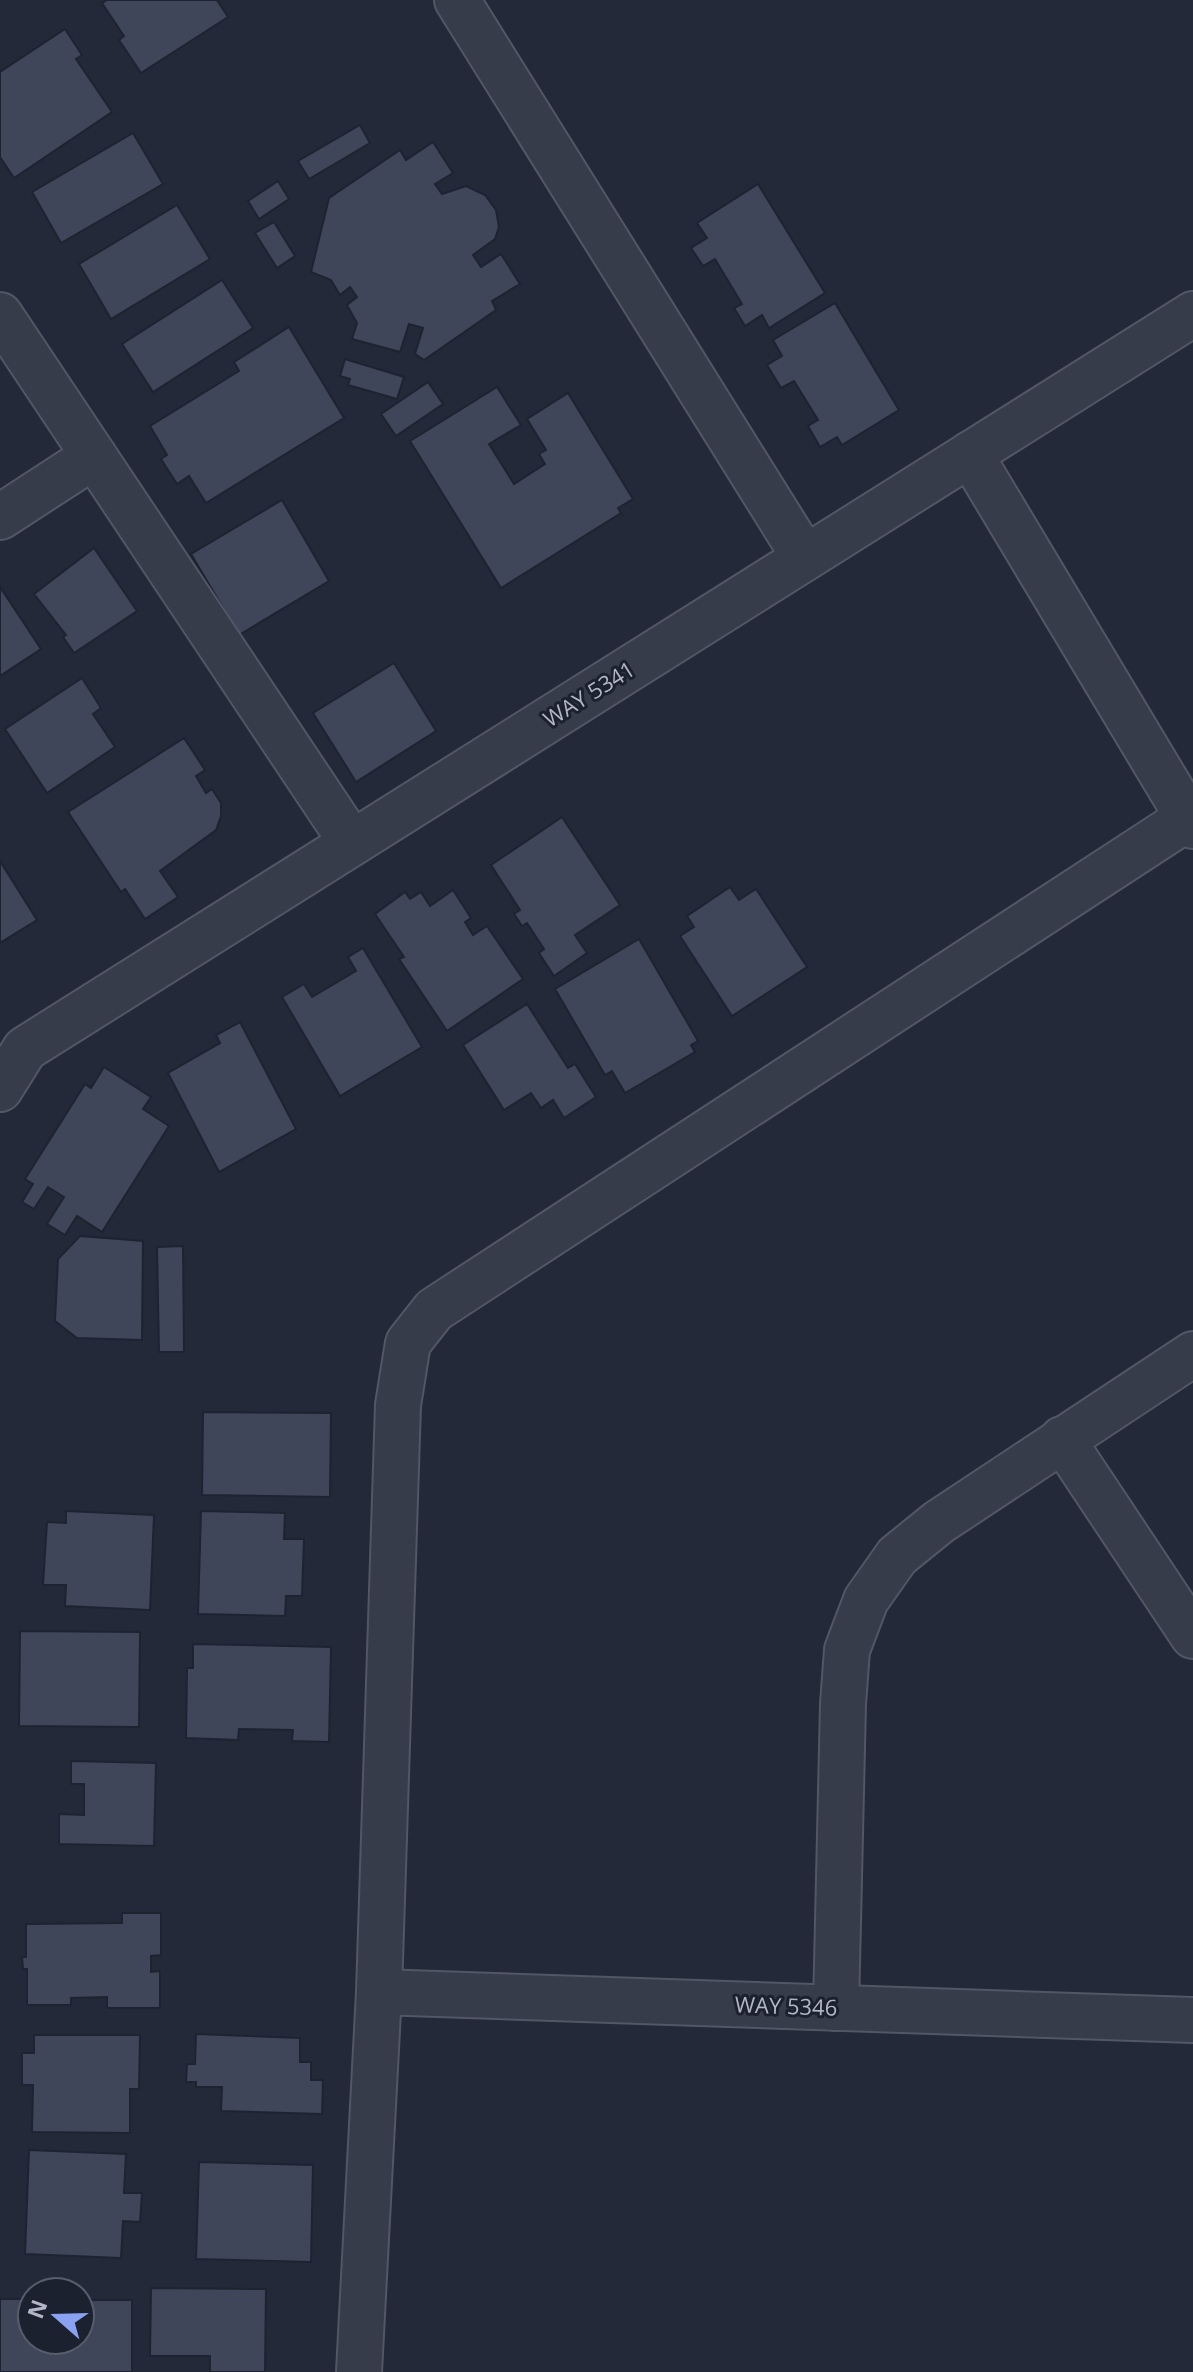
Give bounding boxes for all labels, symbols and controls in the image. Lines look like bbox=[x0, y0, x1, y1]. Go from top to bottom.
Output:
street label: WAY 5341 bbox=[537, 653, 640, 733]
street label: WAY 5346 bbox=[734, 1988, 838, 2022]
north arrow bbox=[16, 2276, 96, 2356]
text: N bbox=[19, 2295, 53, 2322]

